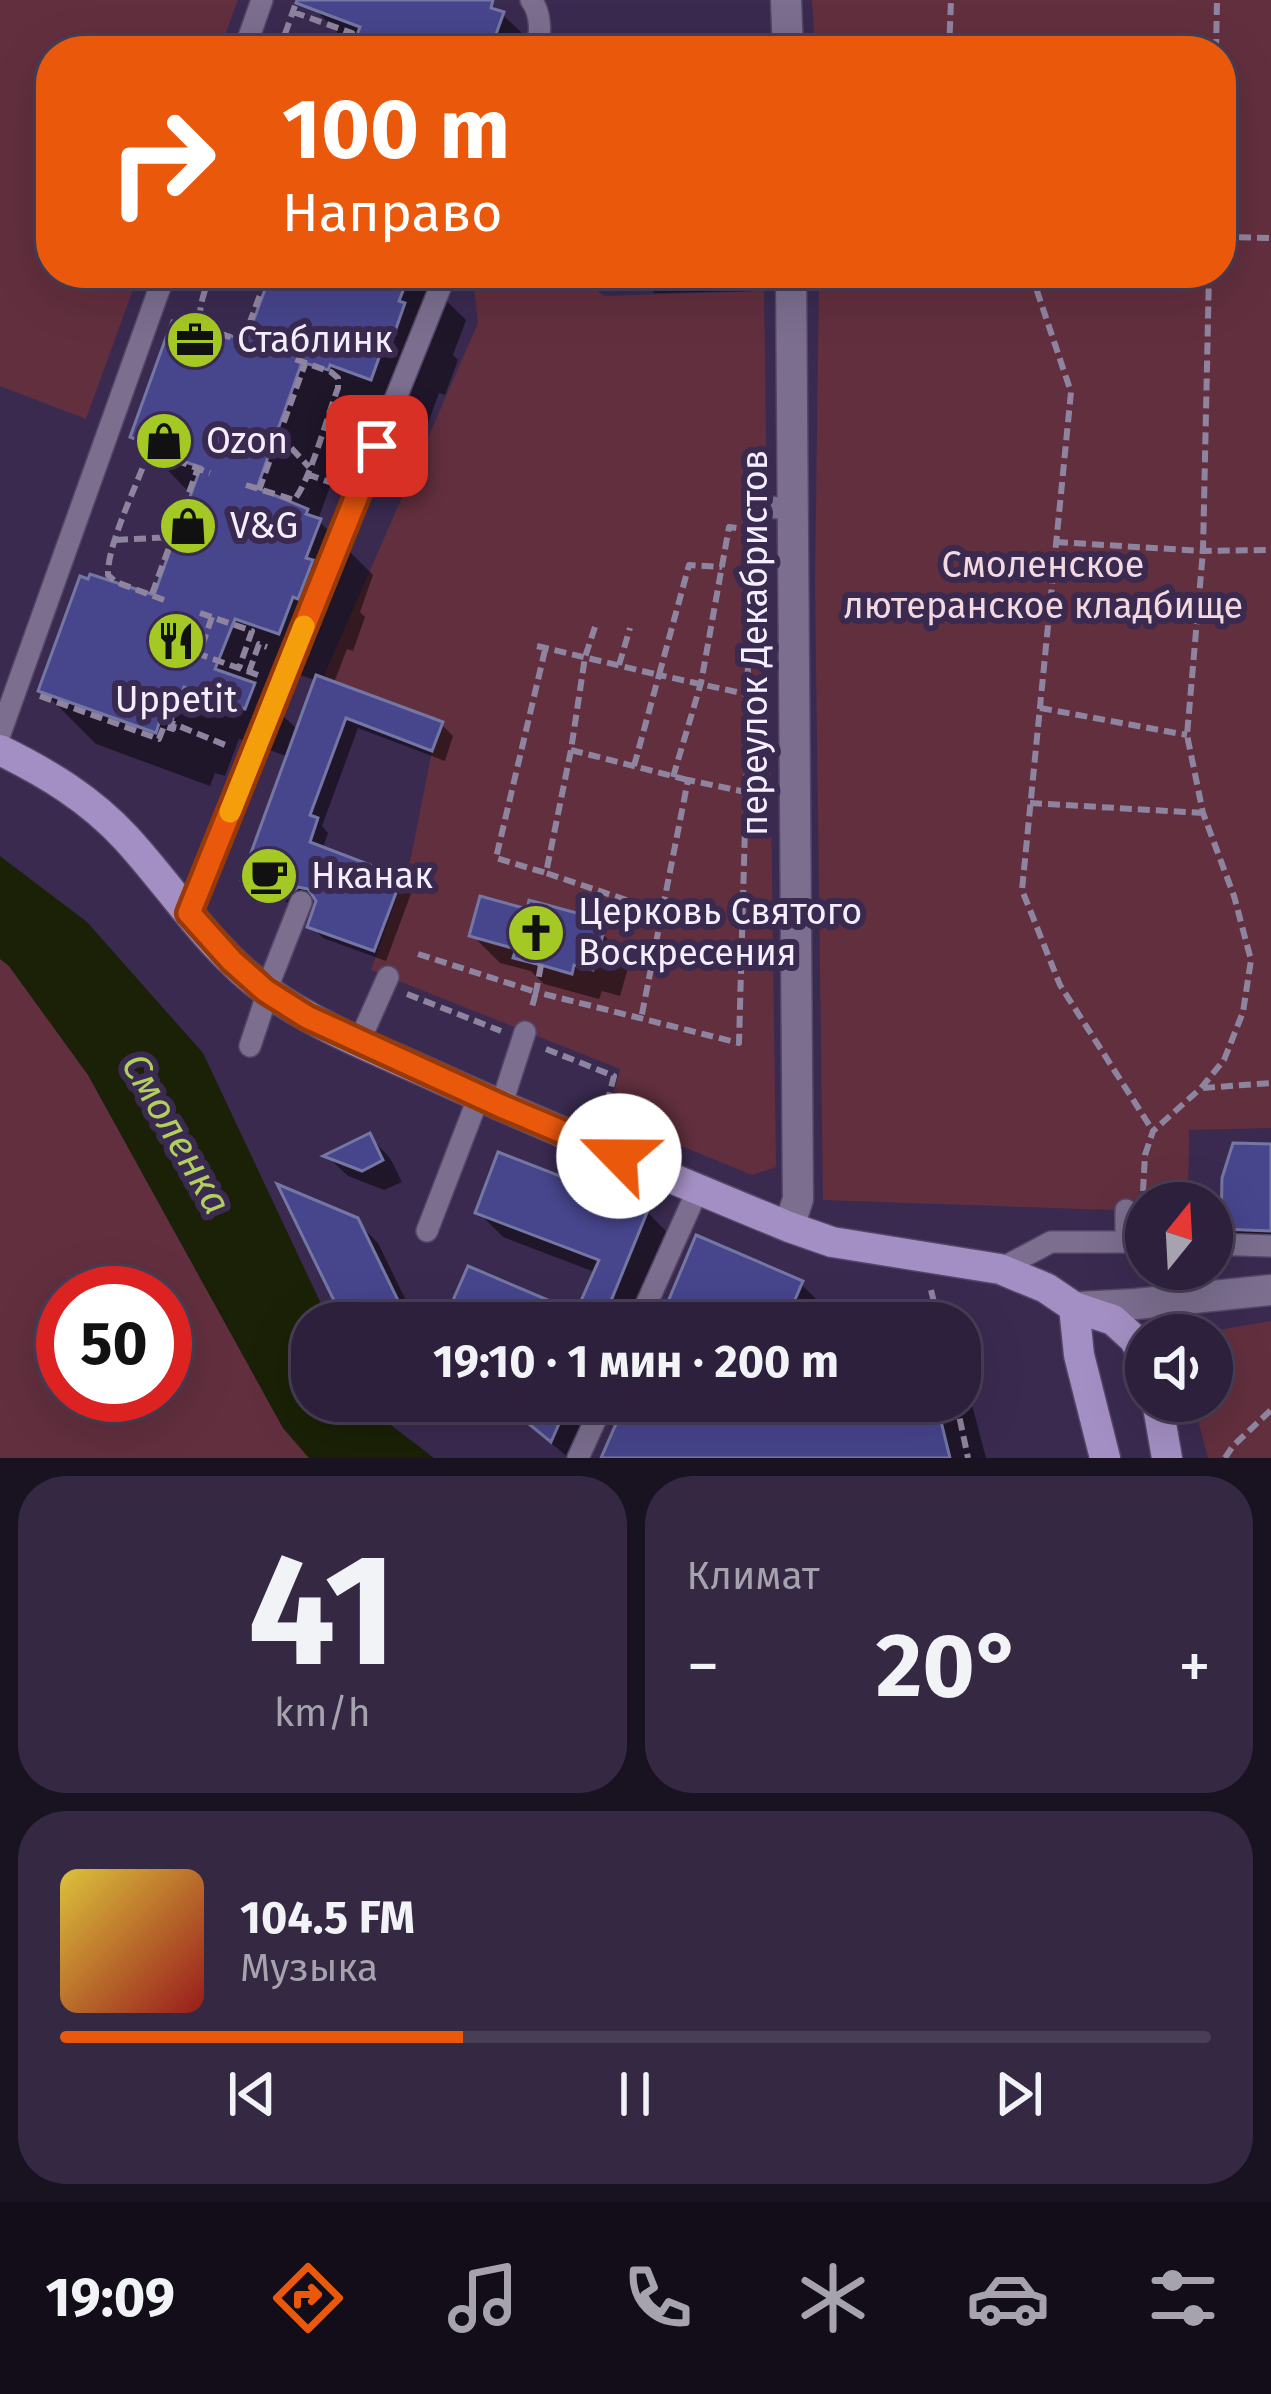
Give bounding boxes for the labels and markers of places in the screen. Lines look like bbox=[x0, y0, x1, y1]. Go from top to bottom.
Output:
office icon: Стаблинк bbox=[164, 309, 226, 371]
place label: Стаблинк bbox=[237, 318, 393, 362]
pin bbox=[326, 395, 428, 497]
shop icon: Ozon bbox=[133, 410, 195, 472]
place label: Ozon bbox=[206, 419, 288, 463]
shop icon: V&G bbox=[157, 495, 219, 557]
place label: V&G bbox=[230, 504, 298, 548]
restaurant icon: Uppetit bbox=[145, 610, 207, 672]
place label: Uppetit bbox=[115, 678, 237, 722]
cafe icon: Нканак bbox=[238, 845, 300, 907]
place label: Нканак bbox=[311, 854, 433, 898]
place label: Церковь Святого Воскресения bbox=[578, 890, 862, 975]
church icon: Церковь Святого Воскресения bbox=[505, 902, 567, 964]

